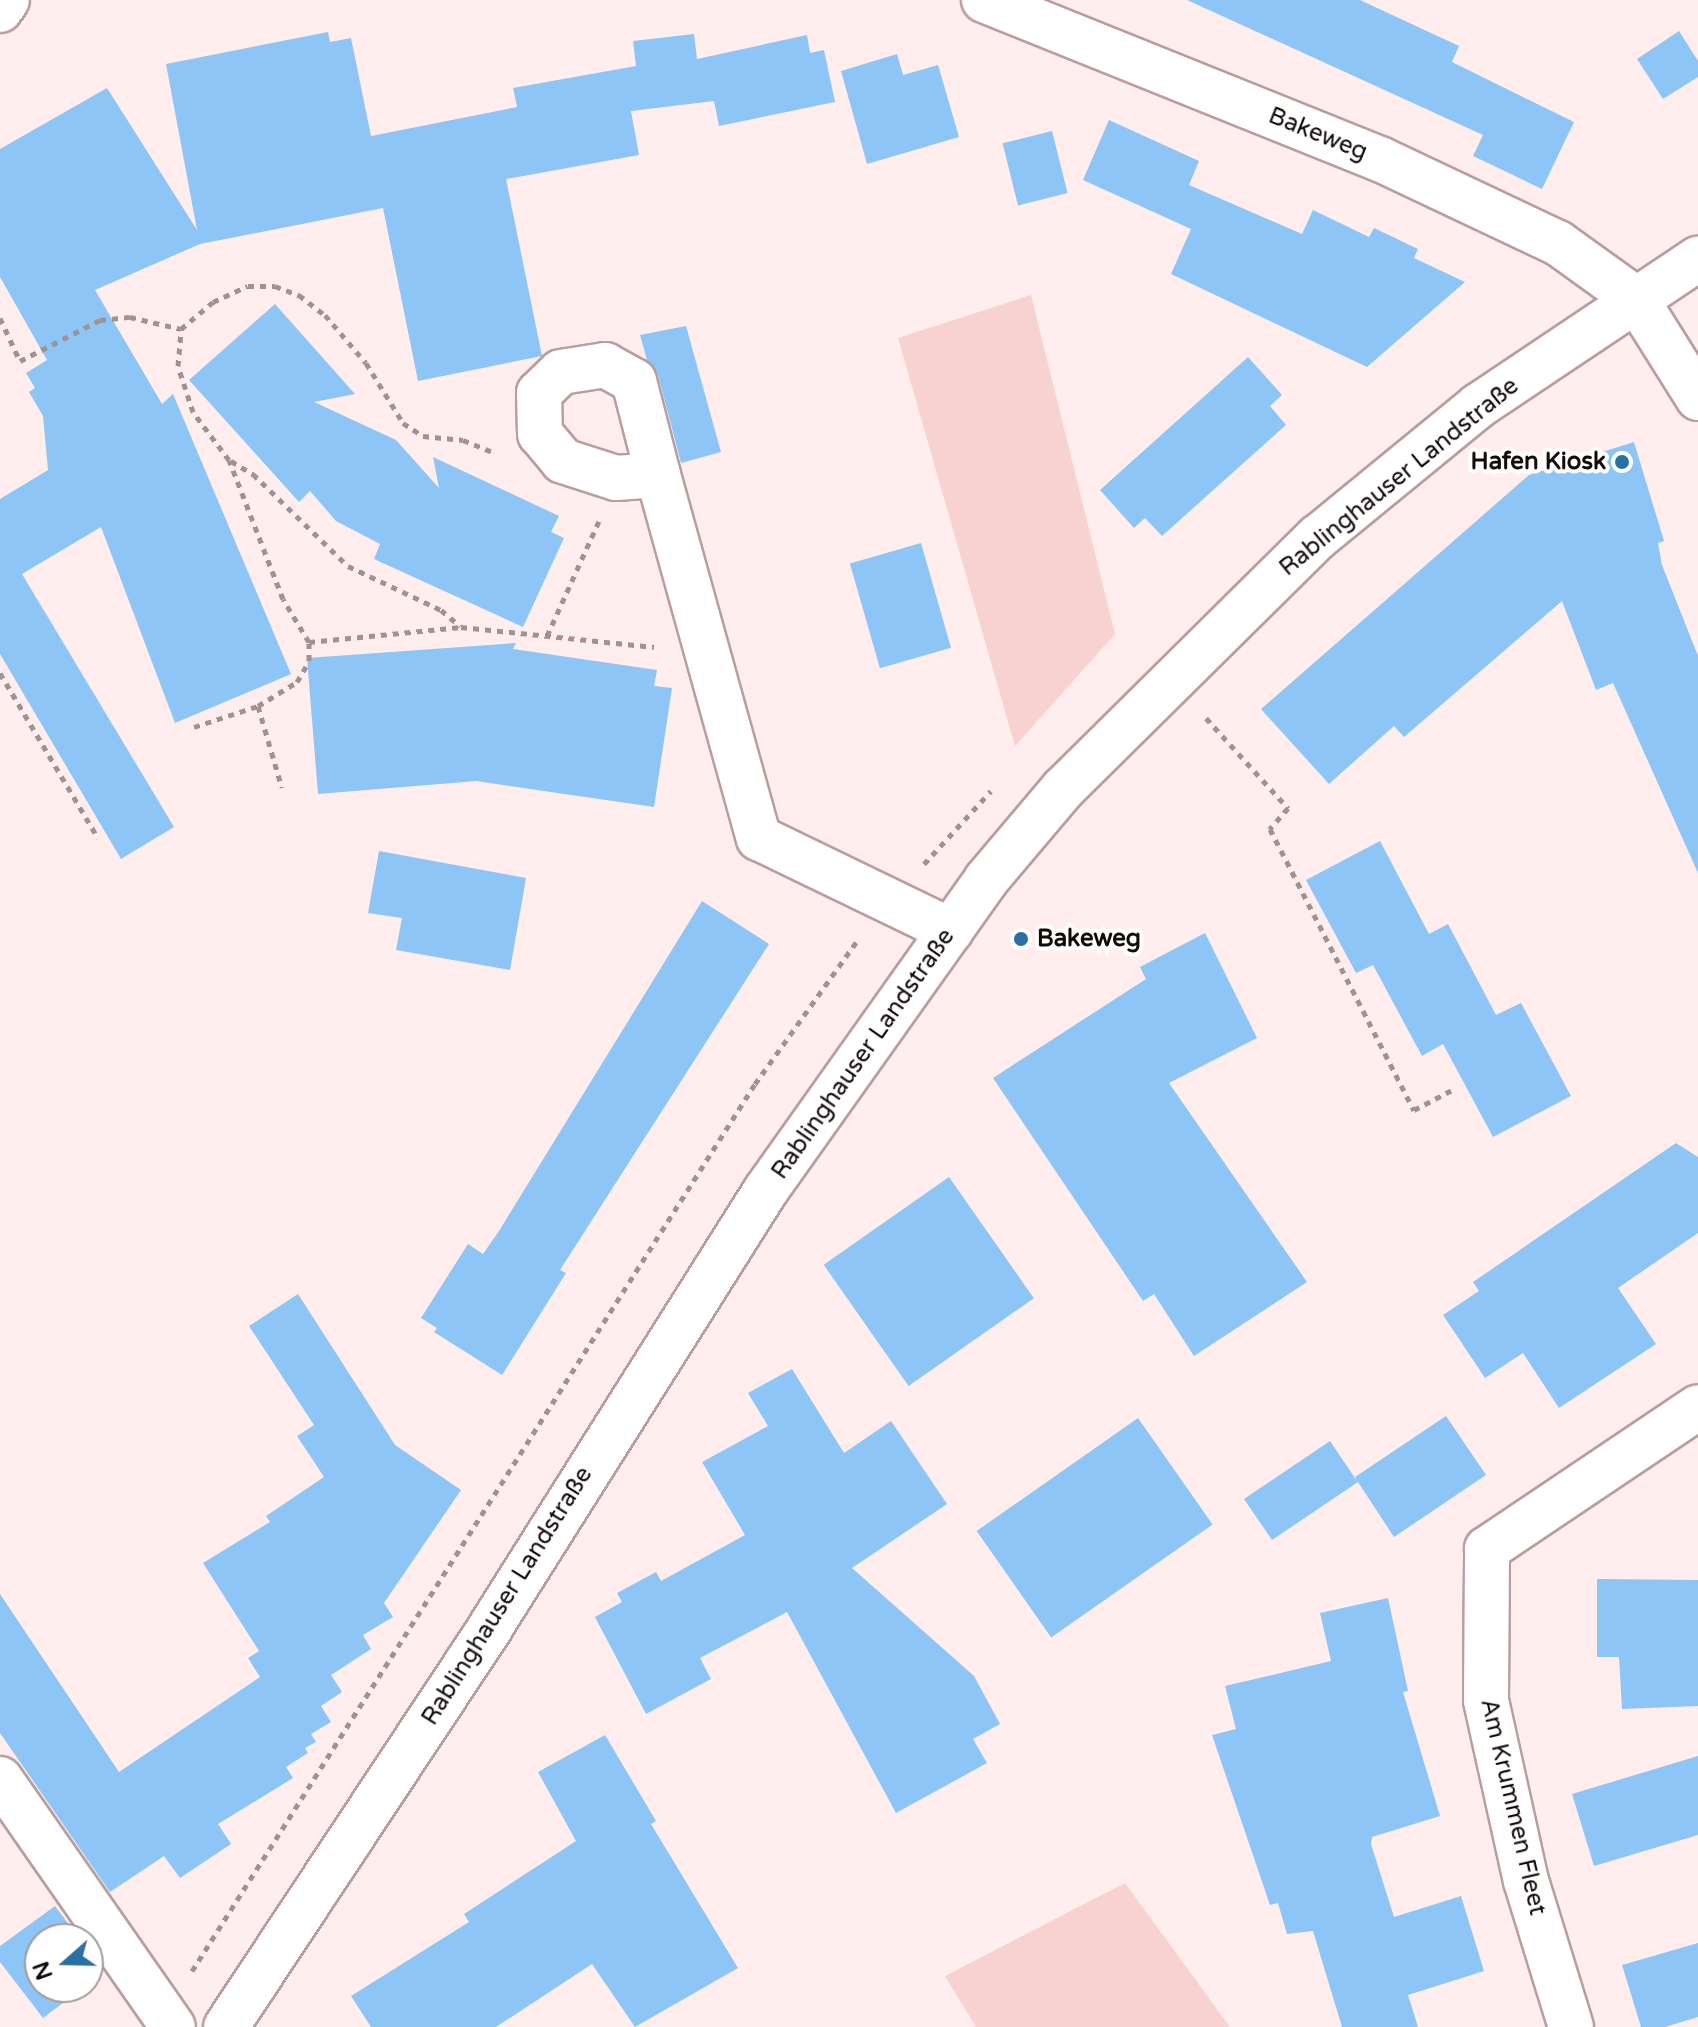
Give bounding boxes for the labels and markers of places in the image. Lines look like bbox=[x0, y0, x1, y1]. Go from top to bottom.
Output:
place label: Hafen Kiosk bbox=[1471, 448, 1606, 476]
marker: Hafen Kiosk bbox=[1613, 453, 1631, 471]
place label: Bakeweg bbox=[1037, 925, 1141, 953]
marker: Bakeweg bbox=[1012, 930, 1030, 948]

